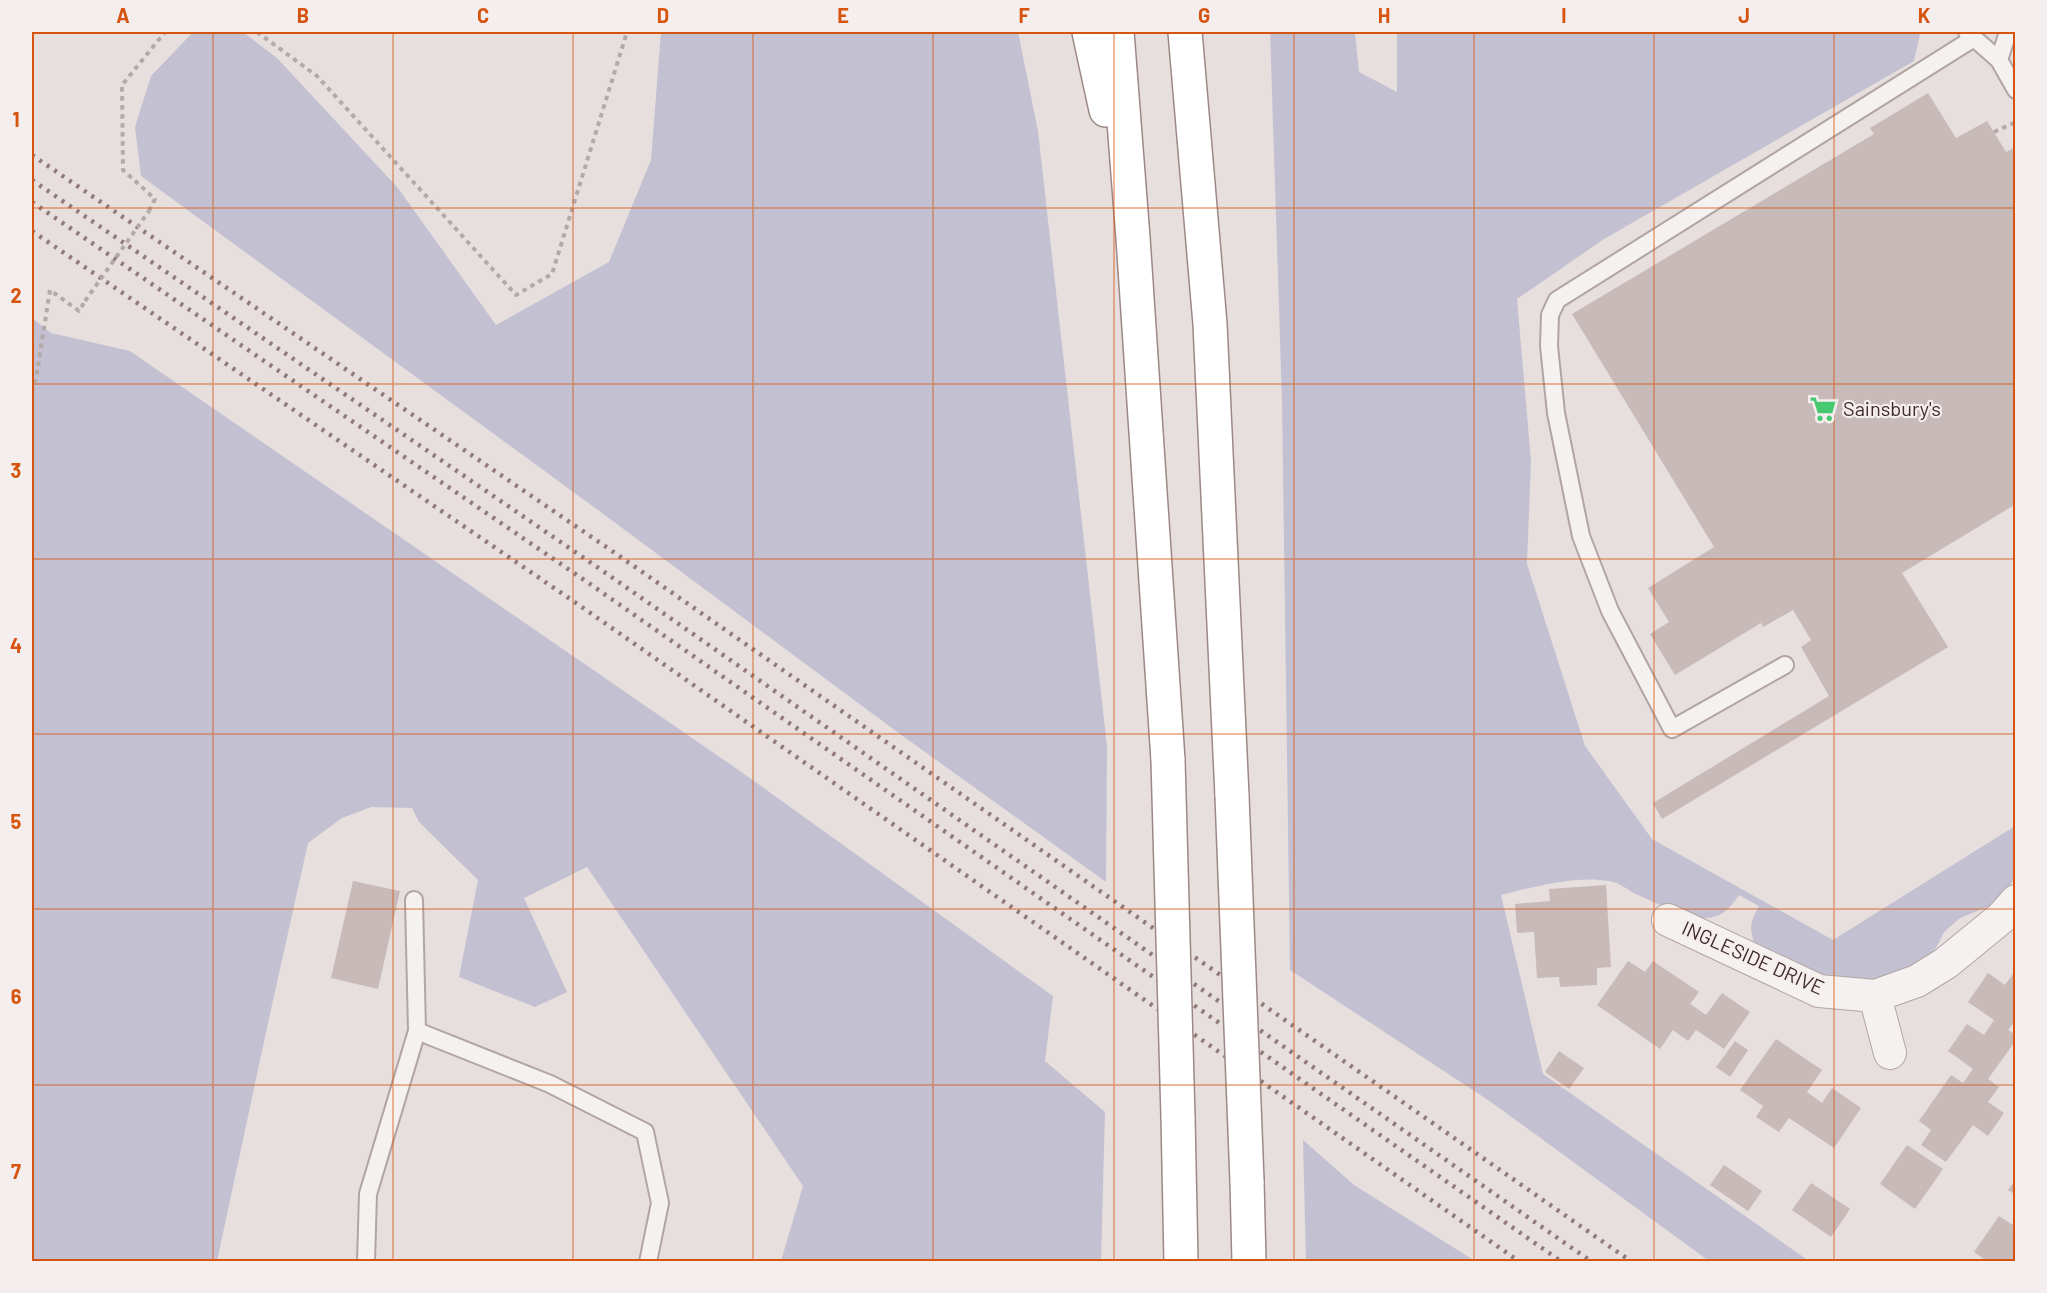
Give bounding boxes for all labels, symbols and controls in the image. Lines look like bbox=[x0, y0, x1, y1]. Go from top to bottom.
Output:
text: A bbox=[116, 3, 130, 27]
text: B bbox=[297, 3, 309, 27]
text: C bbox=[477, 3, 489, 27]
text: D bbox=[657, 3, 669, 27]
text: E bbox=[837, 3, 849, 27]
text: F bbox=[1018, 3, 1030, 27]
text: G bbox=[1198, 3, 1210, 27]
text: H bbox=[1378, 3, 1390, 27]
text: I bbox=[1561, 3, 1567, 27]
text: J bbox=[1738, 3, 1750, 27]
text: K bbox=[1918, 3, 1931, 27]
text: 1 bbox=[12, 107, 20, 131]
text: 2 bbox=[10, 283, 22, 307]
supermarket icon: Sainsbury's bbox=[1808, 394, 1838, 424]
place label: Sainsbury's bbox=[1843, 396, 1941, 420]
text: 3 bbox=[11, 458, 21, 482]
text: 4 bbox=[10, 633, 22, 657]
text: 5 bbox=[11, 809, 22, 833]
street label: INGLESIDE DRIVE bbox=[1679, 915, 1828, 999]
text: 6 bbox=[11, 984, 22, 1008]
text: 7 bbox=[11, 1159, 21, 1183]

